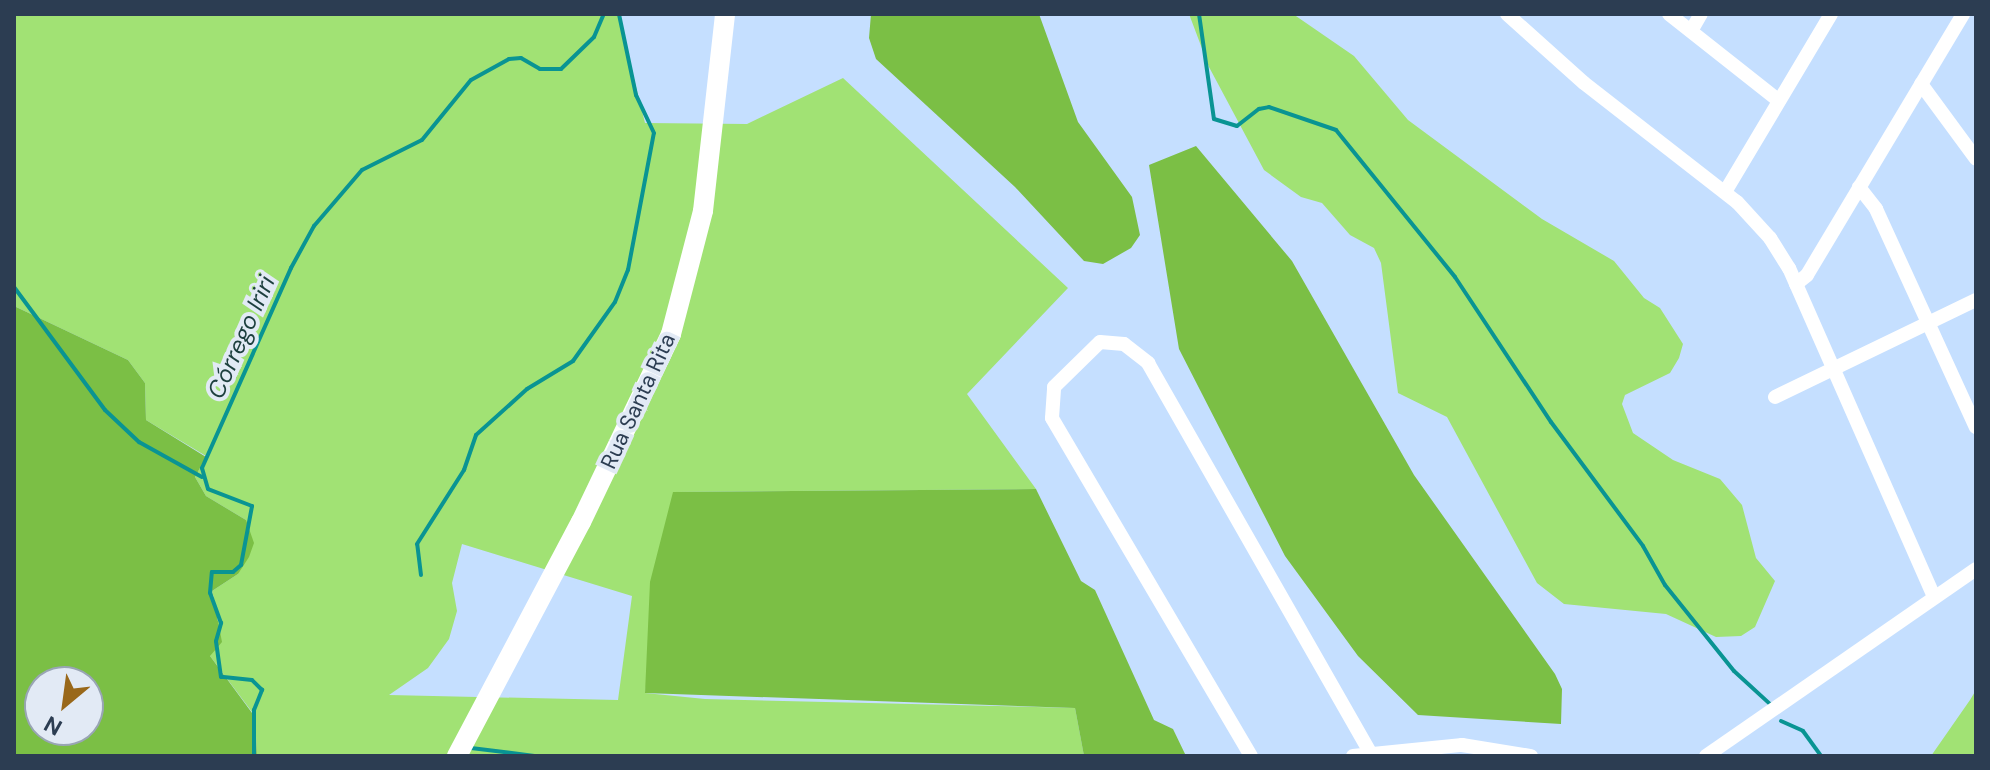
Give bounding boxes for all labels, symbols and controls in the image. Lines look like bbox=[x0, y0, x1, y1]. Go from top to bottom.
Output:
water label: Córrego Iriri bbox=[201, 271, 281, 403]
street label: Rua Santa Rita bbox=[595, 329, 681, 473]
north arrow bbox=[24, 666, 104, 746]
text: N bbox=[39, 709, 67, 742]

